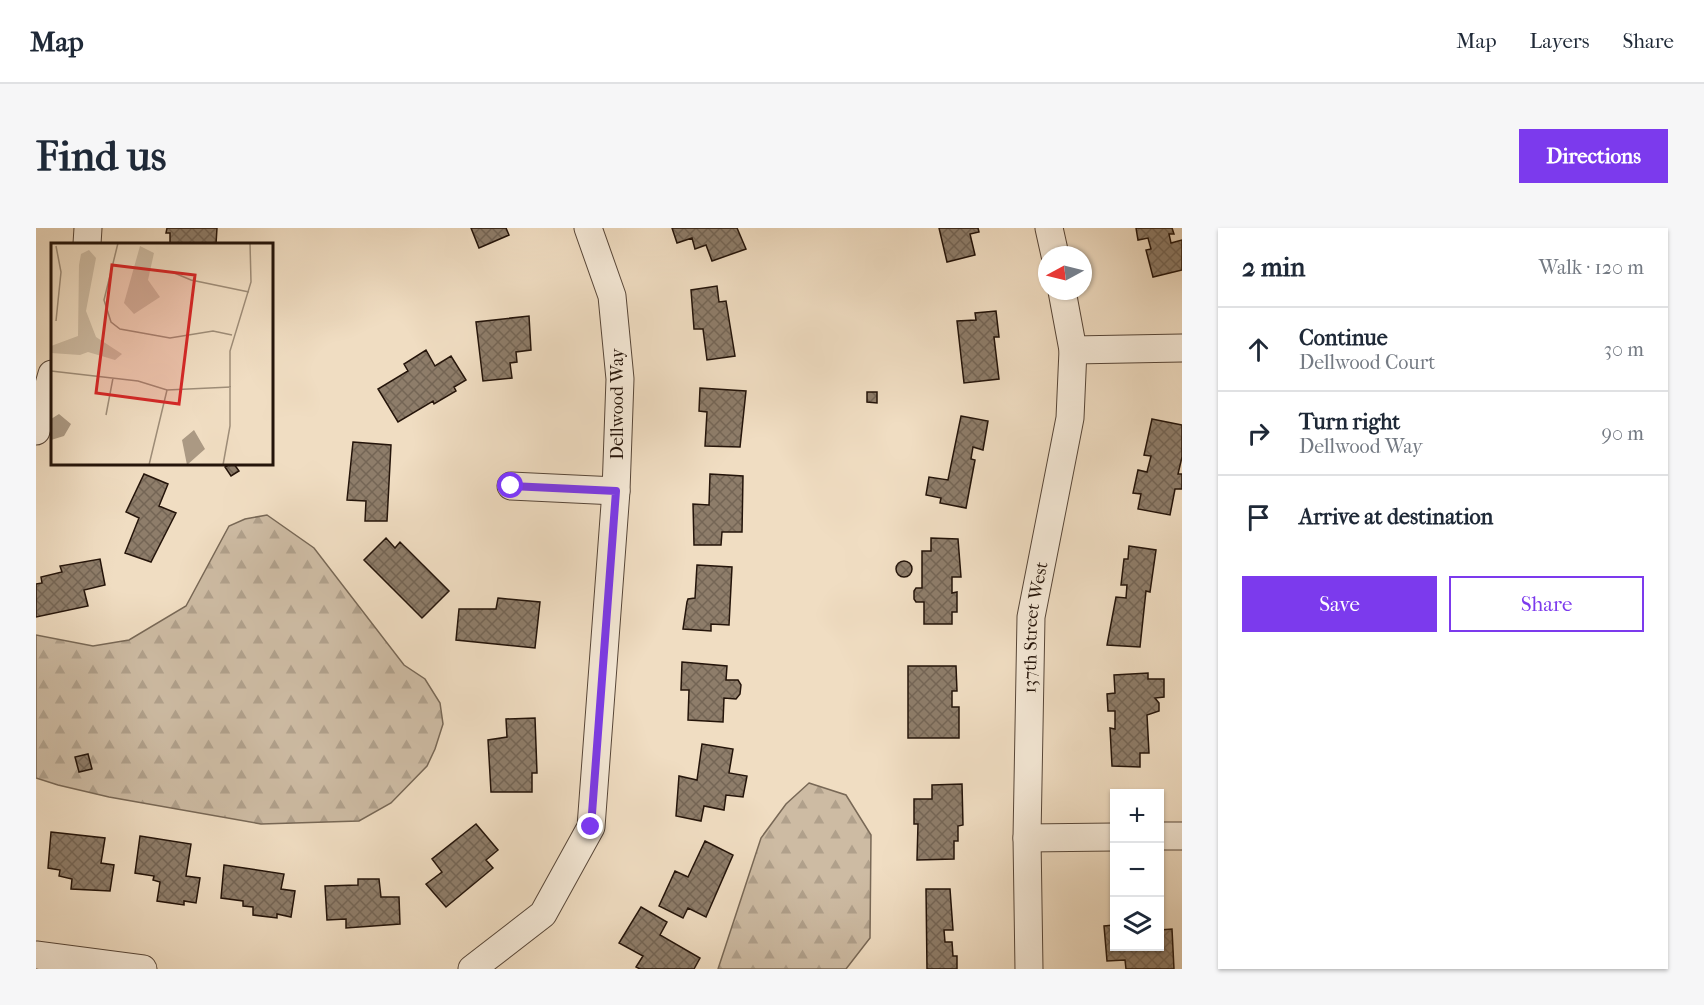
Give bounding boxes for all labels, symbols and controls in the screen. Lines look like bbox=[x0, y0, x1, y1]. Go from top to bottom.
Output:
text: Map bbox=[30, 25, 84, 58]
text: Map bbox=[1456, 29, 1497, 53]
text: Layers bbox=[1530, 29, 1589, 53]
text: Share bbox=[1622, 29, 1674, 53]
button: Directions bbox=[1519, 129, 1668, 183]
text: Find us bbox=[36, 132, 166, 181]
inset map bbox=[51, 243, 273, 465]
north arrow bbox=[1038, 246, 1092, 300]
text: 2 min bbox=[1242, 252, 1305, 283]
text: Walk · 120 m bbox=[1539, 256, 1644, 279]
text: Continue bbox=[1299, 325, 1388, 351]
icon: ahead bbox=[1242, 333, 1275, 366]
text: 30 m bbox=[1604, 338, 1644, 361]
street label: Dellwood Way bbox=[607, 347, 628, 460]
text: Dellwood Court bbox=[1299, 351, 1435, 374]
text: Turn right bbox=[1299, 409, 1400, 435]
icon: right bbox=[1242, 417, 1275, 450]
text: 90 m bbox=[1602, 422, 1644, 445]
text: Dellwood Way bbox=[1299, 435, 1423, 458]
route start bbox=[497, 472, 523, 498]
icon: arrive bbox=[1242, 501, 1275, 534]
text: Arrive at destination bbox=[1299, 504, 1493, 530]
street label: 137th Street West bbox=[1020, 559, 1053, 694]
button: Save bbox=[1242, 576, 1437, 632]
button: Share bbox=[1449, 576, 1644, 632]
map controls bbox=[1110, 789, 1164, 951]
button: + bbox=[1110, 789, 1164, 843]
route end bbox=[577, 813, 603, 839]
button: − bbox=[1110, 843, 1164, 897]
button: layers bbox=[1110, 897, 1164, 951]

